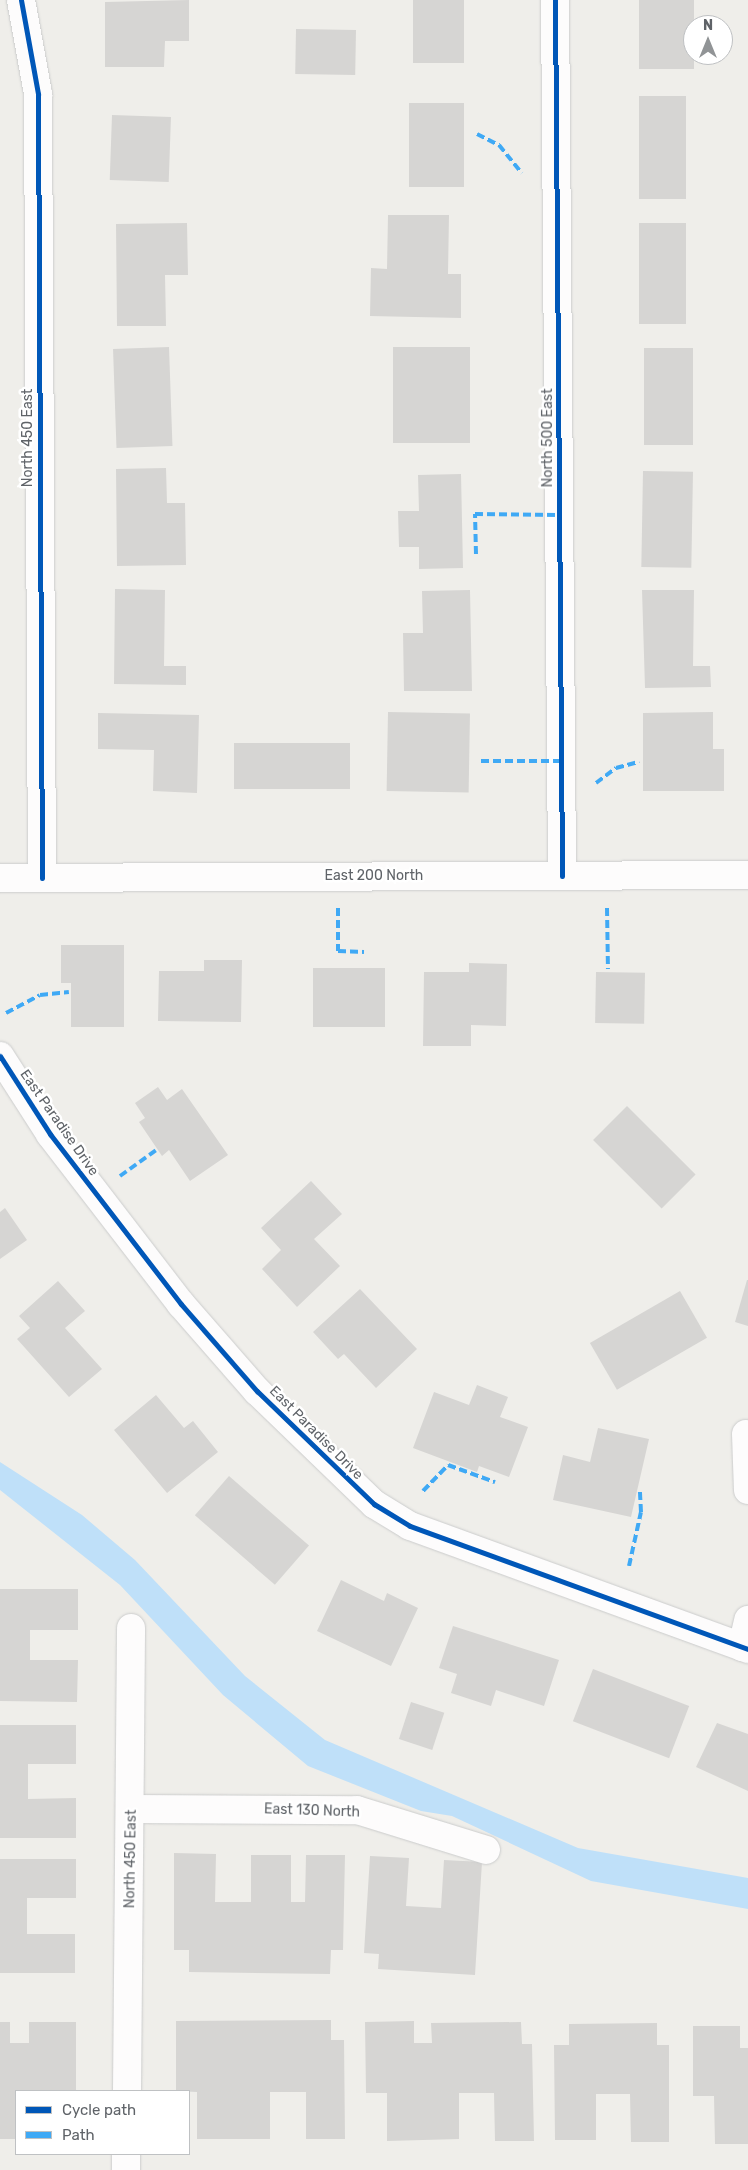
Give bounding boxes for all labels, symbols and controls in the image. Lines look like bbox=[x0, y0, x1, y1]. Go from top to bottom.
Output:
north arrow bbox=[683, 15, 733, 65]
text: N bbox=[703, 17, 713, 34]
street label: North 450 East bbox=[20, 389, 36, 487]
street label: North 500 East bbox=[540, 389, 556, 487]
street label: East 200 North bbox=[325, 868, 423, 884]
street label: East Paradise Drive bbox=[16, 1067, 102, 1179]
street label: East Paradise Drive bbox=[266, 1383, 366, 1483]
street label: East 130 North bbox=[264, 1801, 360, 1821]
street label: North 450 East bbox=[122, 1810, 140, 1908]
legend bbox=[15, 2090, 190, 2155]
text: Cycle path bbox=[62, 2101, 136, 2119]
text: Path bbox=[62, 2126, 95, 2144]

